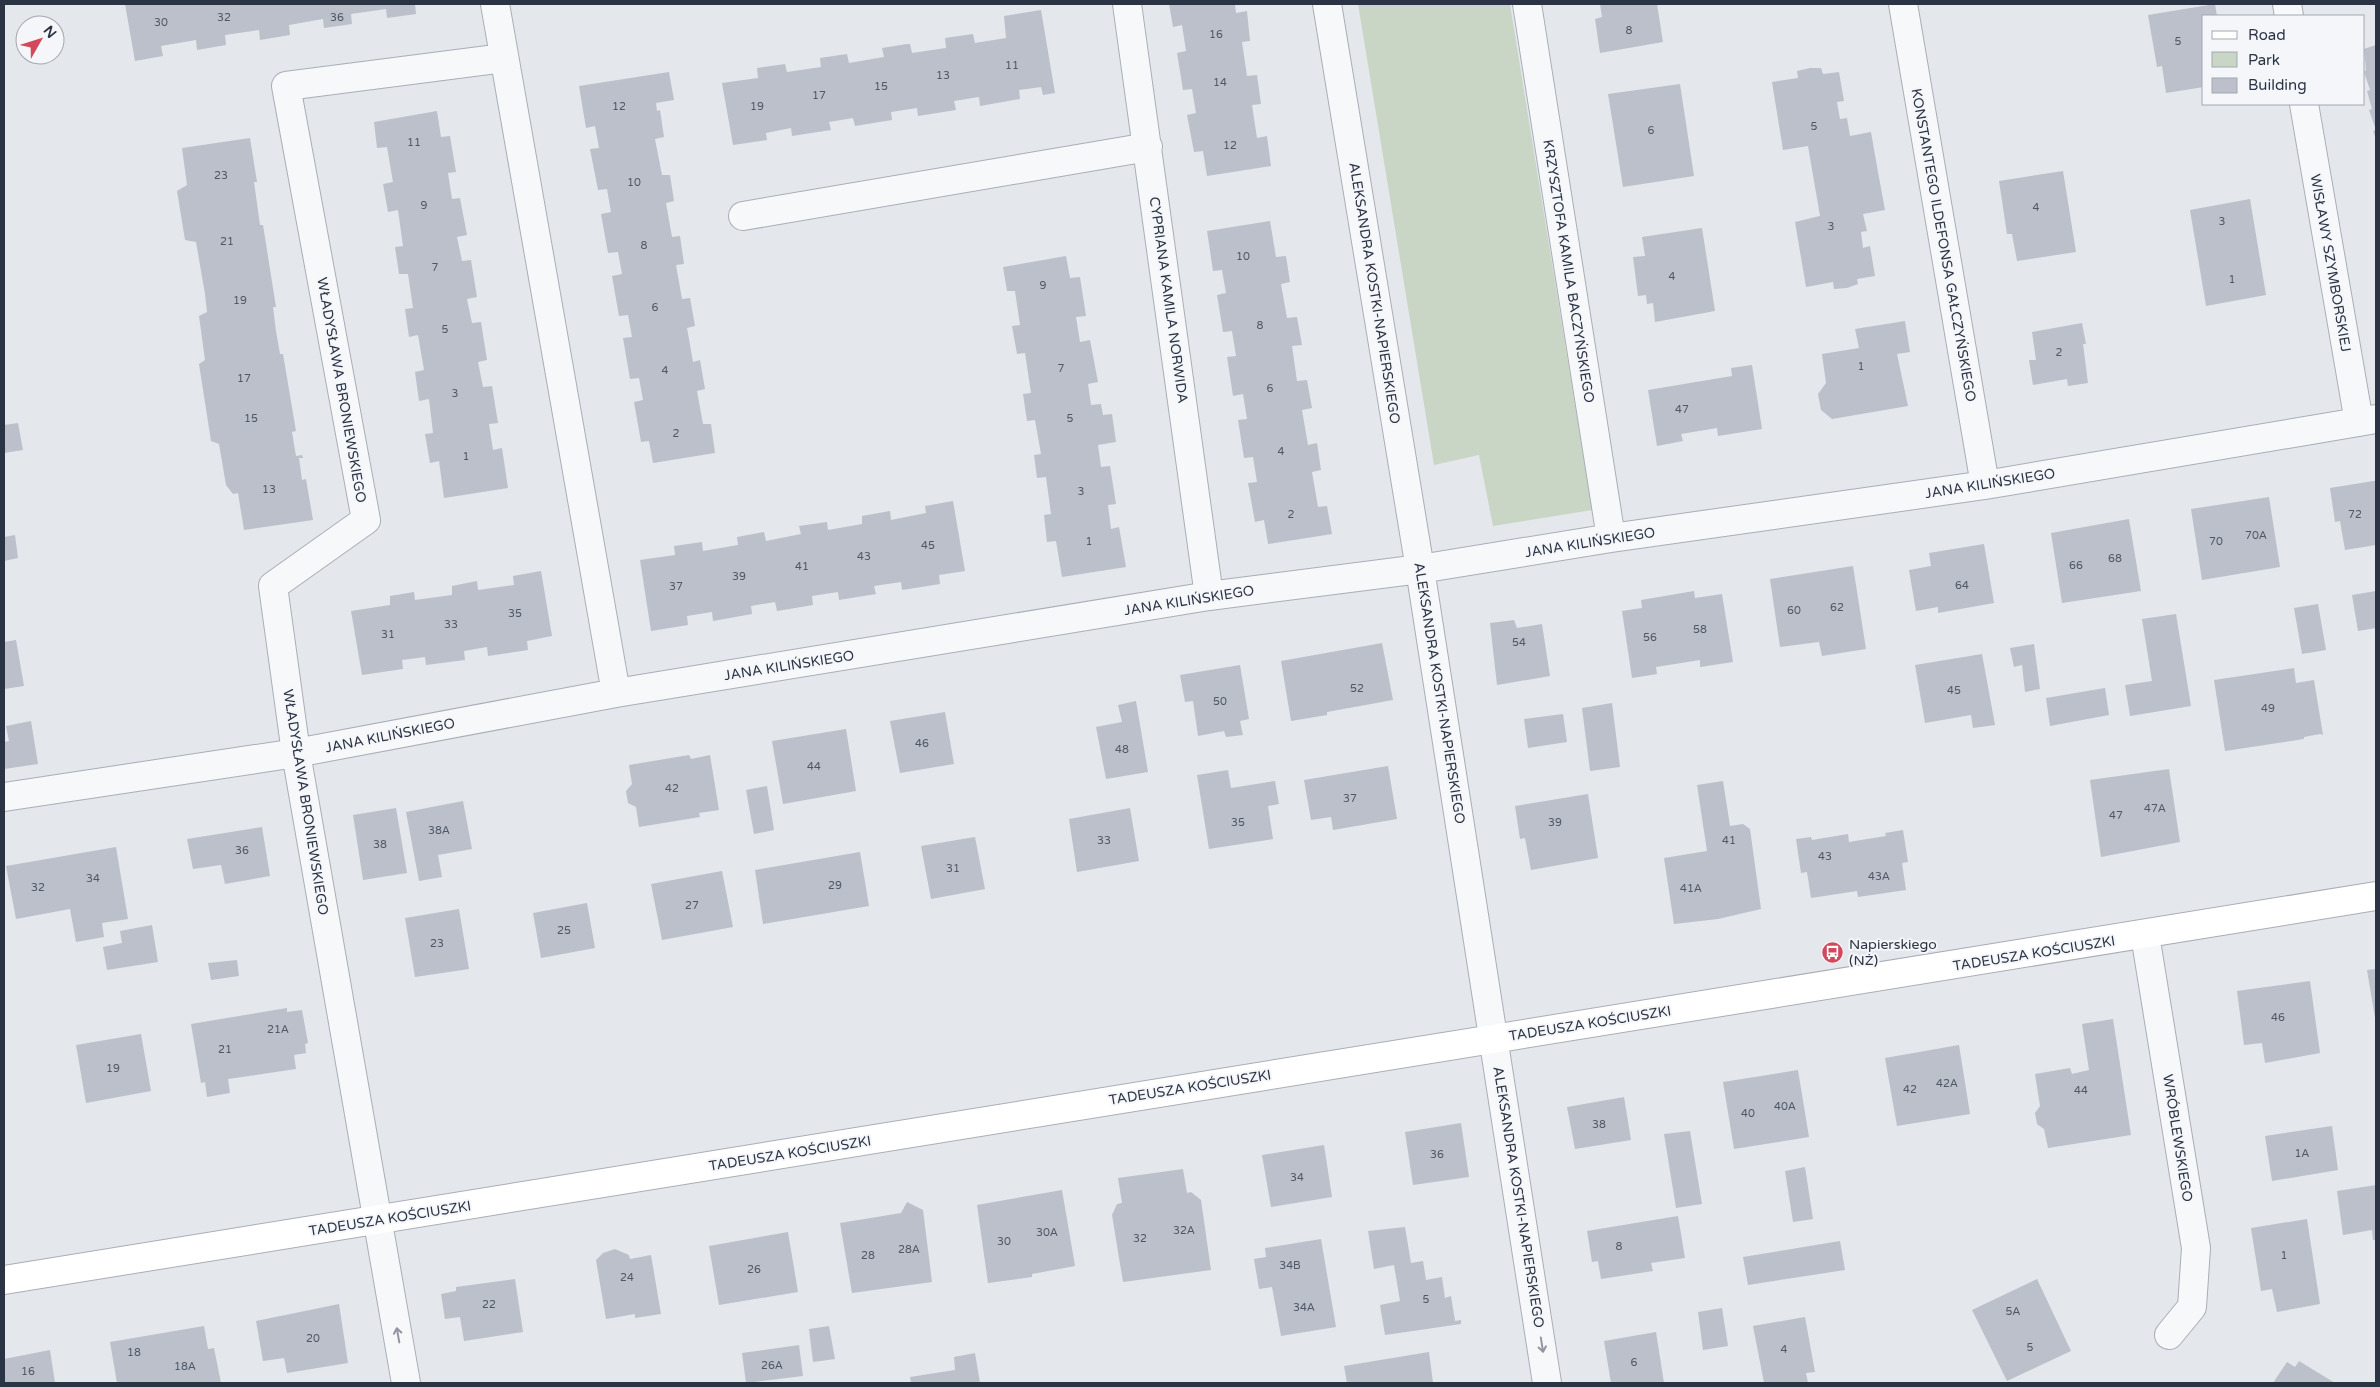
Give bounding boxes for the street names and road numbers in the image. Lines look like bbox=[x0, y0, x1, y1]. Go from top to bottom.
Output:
street label: KONSTANTEGO ILDEFONSA GAŁCZYŃSKIEGO bbox=[1908, 87, 1979, 403]
street label: KRZYSZTOFA KAMILA BACZYŃSKIEGO bbox=[1539, 138, 1598, 404]
street label: ALEKSANDRA KOSTKI-NAPIERSKIEGO bbox=[1345, 161, 1404, 425]
street label: WISŁAWY SZYMBORSKIEJ bbox=[2306, 173, 2355, 353]
street label: CYPRIANA KAMILA NORWIDA bbox=[1146, 196, 1191, 404]
street label: WŁADYSŁAWA BRONIEWSKIEGO bbox=[313, 276, 370, 504]
street label: JANA KILIŃSKIEGO bbox=[1924, 465, 2056, 502]
street label: JANA KILIŃSKIEGO bbox=[1524, 524, 1656, 561]
street label: ALEKSANDRA KOSTKI-NAPIERSKIEGO bbox=[1410, 561, 1469, 825]
street label: JANA KILIŃSKIEGO bbox=[1123, 582, 1255, 619]
street label: JANA KILIŃSKIEGO bbox=[723, 647, 855, 684]
street label: WŁADYSŁAWA BRONIEWSKIEGO bbox=[279, 688, 332, 916]
street label: JANA KILIŃSKIEGO bbox=[324, 715, 456, 756]
street label: TADEUSZA KOŚCIUSZKI bbox=[1952, 932, 2116, 975]
street label: TADEUSZA KOŚCIUSZKI bbox=[1508, 1002, 1672, 1045]
street label: ALEKSANDRA KOSTKI-NAPIERSKIEGO bbox=[1489, 1065, 1548, 1329]
street label: TADEUSZA KOŚCIUSZKI bbox=[1108, 1066, 1272, 1109]
street label: WRÓBLEWSKIEGO bbox=[2159, 1073, 2196, 1203]
street label: TADEUSZA KOŚCIUSZKI bbox=[708, 1132, 872, 1175]
street label: TADEUSZA KOŚCIUSZKI bbox=[308, 1197, 472, 1240]

